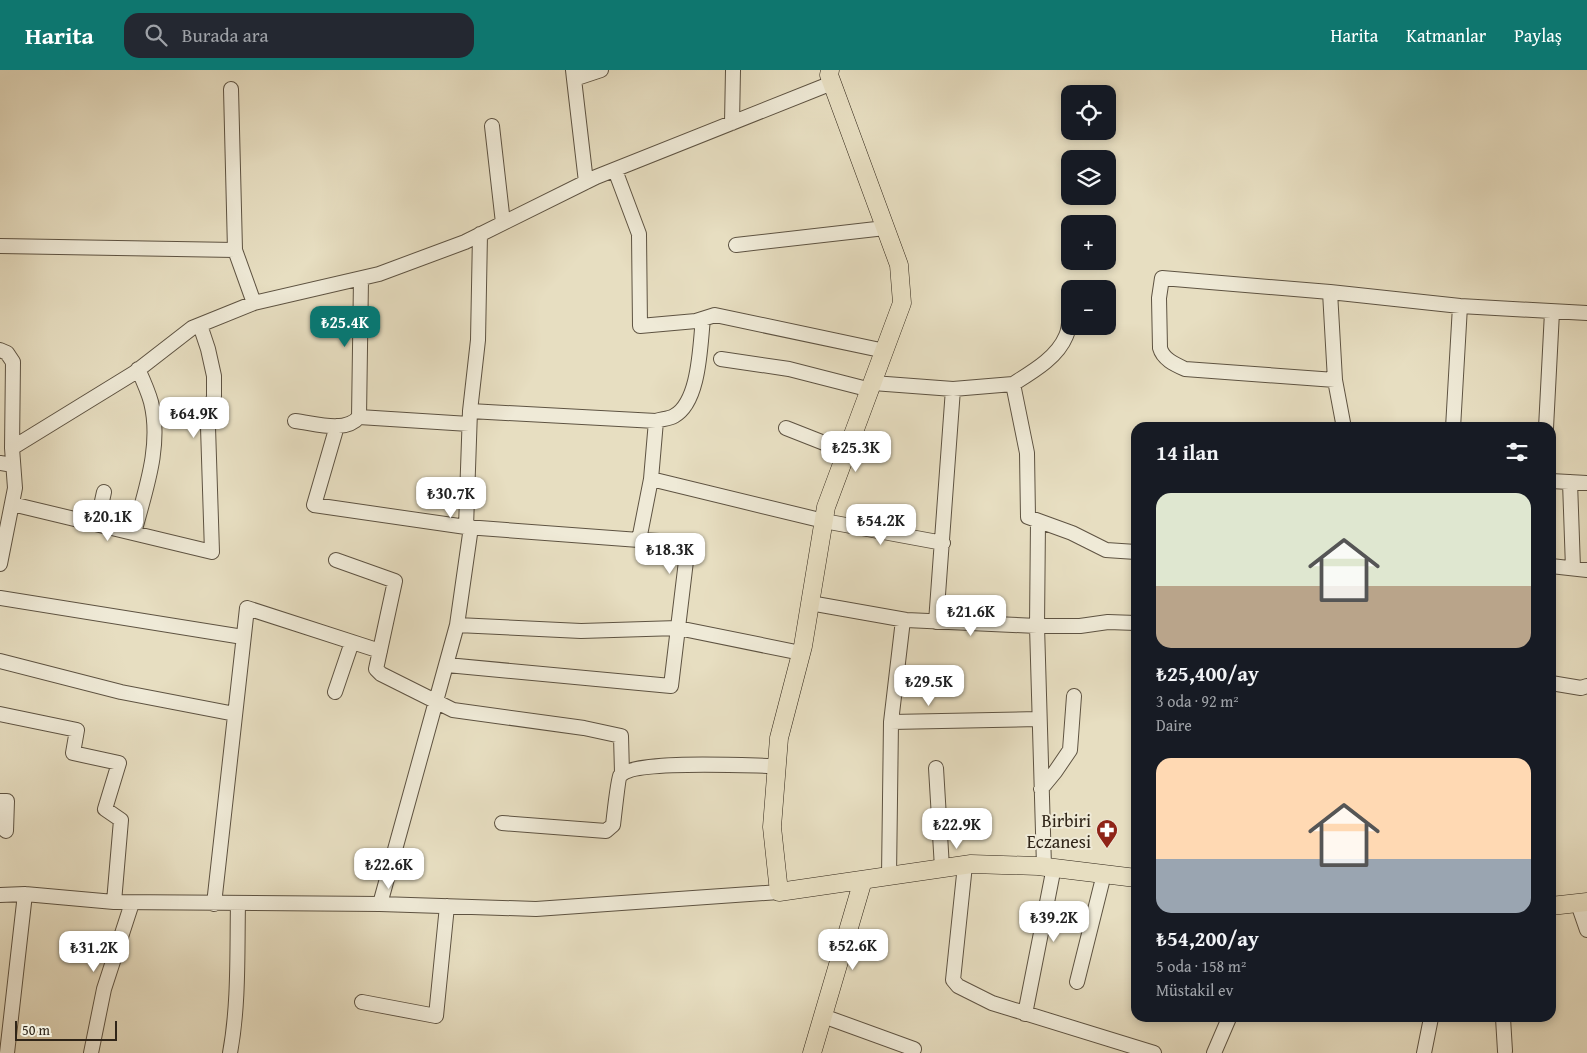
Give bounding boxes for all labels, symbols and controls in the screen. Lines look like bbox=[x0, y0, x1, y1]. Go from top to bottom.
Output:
search box bbox=[124, 13, 474, 58]
text: Harita bbox=[25, 18, 94, 53]
icon: search bbox=[142, 21, 170, 49]
text: Burada ara bbox=[182, 21, 268, 49]
text: Harita bbox=[1331, 22, 1378, 49]
text: Katmanlar bbox=[1406, 22, 1486, 49]
text: Paylaş bbox=[1514, 22, 1562, 49]
map controls bbox=[1061, 85, 1116, 335]
button: locate bbox=[1061, 85, 1116, 140]
button: layers bbox=[1061, 150, 1116, 205]
button: + bbox=[1061, 215, 1116, 270]
button: − bbox=[1061, 280, 1116, 335]
pin: ₺25.4K bbox=[304, 306, 386, 348]
text: ₺25.4K bbox=[321, 310, 369, 334]
pin: ₺64.9K bbox=[153, 396, 235, 439]
text: ₺64.9K bbox=[170, 401, 218, 425]
pin: ₺25.3K bbox=[815, 430, 897, 473]
text: ₺25.3K bbox=[832, 435, 880, 459]
text: 14 ilan bbox=[1156, 437, 1219, 468]
icon: filters bbox=[1503, 438, 1531, 466]
pin: ₺30.7K bbox=[410, 476, 492, 519]
text: ₺30.7K bbox=[427, 481, 475, 505]
pin: ₺20.1K bbox=[67, 500, 149, 542]
text: ₺20.1K bbox=[84, 504, 132, 528]
pin: ₺54.2K bbox=[840, 504, 922, 546]
text: ₺54.2K bbox=[857, 508, 905, 532]
icon: home bbox=[1299, 525, 1389, 615]
pin: ₺18.3K bbox=[629, 532, 711, 575]
text: ₺18.3K bbox=[646, 537, 694, 561]
pin: ₺21.6K bbox=[930, 594, 1012, 637]
text: ₺21.6K bbox=[947, 599, 995, 623]
text: ₺25,400/ay bbox=[1156, 658, 1259, 689]
pin: ₺29.5K bbox=[888, 664, 970, 707]
text: ₺29.5K bbox=[905, 669, 953, 693]
text: 3 oda · 92 m² bbox=[1156, 689, 1239, 713]
text: Daire bbox=[1156, 713, 1192, 737]
icon: home bbox=[1299, 790, 1389, 880]
place label: Birbiri Eczanesi bbox=[1027, 807, 1091, 855]
pin: ₺22.9K bbox=[916, 808, 998, 850]
text: ₺22.9K bbox=[933, 812, 981, 836]
pharmacy icon: Birbiri Eczanesi bbox=[1095, 818, 1119, 849]
pin: ₺22.6K bbox=[348, 848, 430, 890]
text: ₺22.6K bbox=[365, 852, 413, 876]
pin: ₺39.2K bbox=[1013, 900, 1095, 943]
text: ₺39.2K bbox=[1030, 905, 1078, 929]
text: ₺54,200/ay bbox=[1156, 923, 1259, 954]
pin: ₺52.6K bbox=[812, 928, 894, 971]
pin: ₺31.2K bbox=[53, 930, 135, 973]
text: ₺52.6K bbox=[829, 933, 877, 957]
text: ₺31.2K bbox=[70, 935, 118, 959]
text: 5 oda · 158 m² bbox=[1156, 954, 1246, 978]
text: Müstakil ev bbox=[1156, 978, 1233, 1002]
scale bar bbox=[15, 1018, 118, 1041]
text: 50 m bbox=[22, 1020, 50, 1040]

